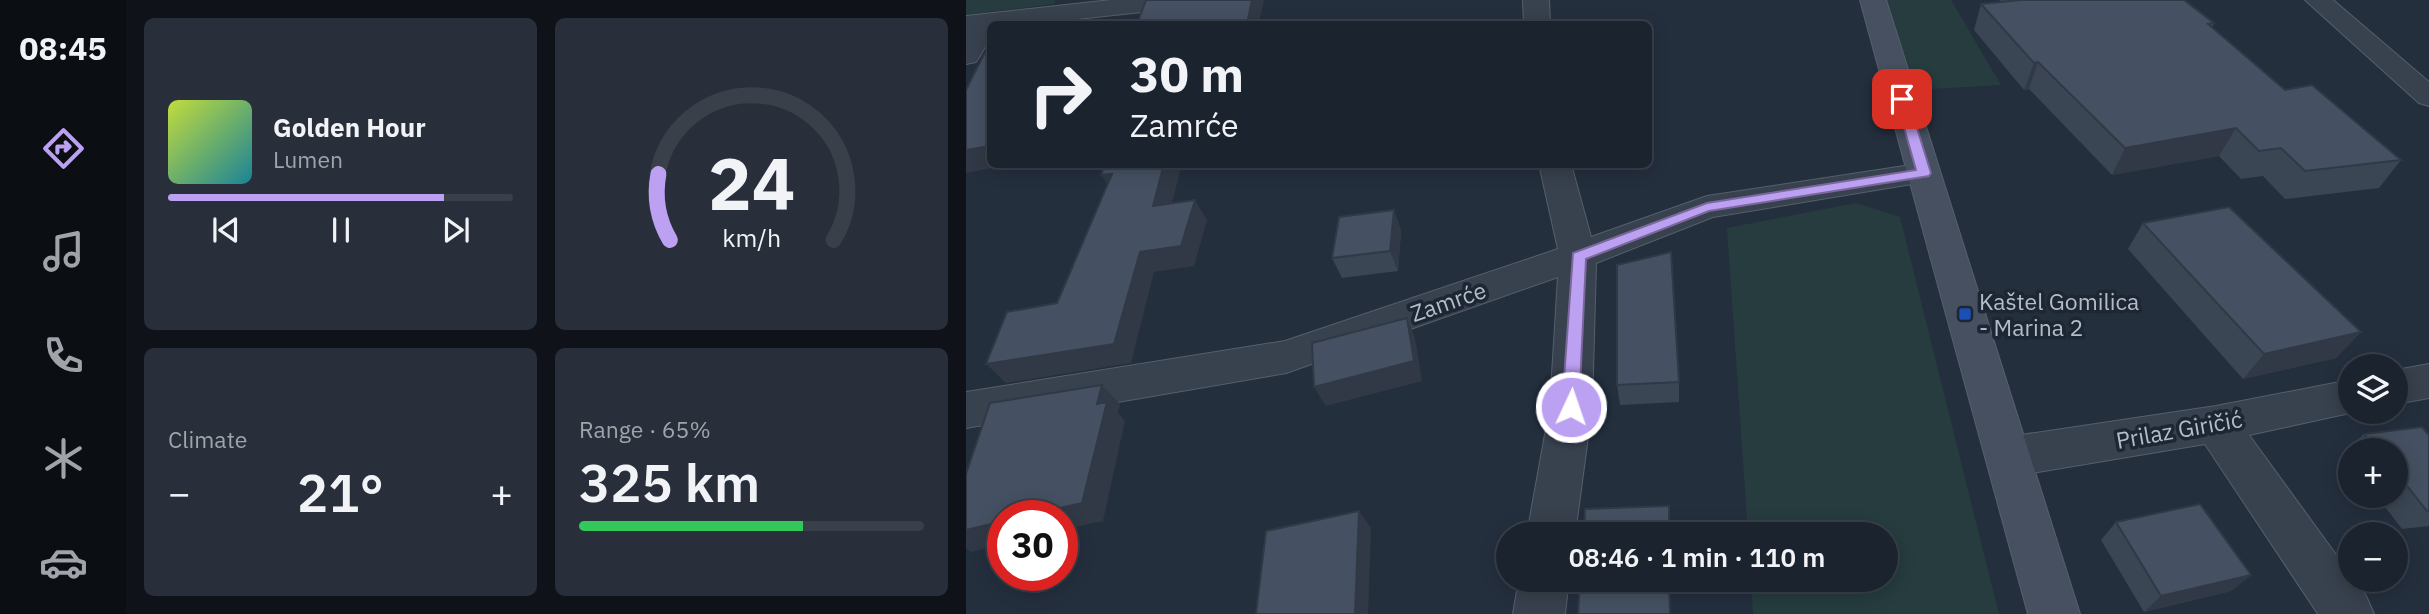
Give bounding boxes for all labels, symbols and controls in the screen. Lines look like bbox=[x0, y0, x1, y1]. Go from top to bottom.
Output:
text: 08:45 bbox=[19, 27, 107, 69]
text: 30 m bbox=[1130, 42, 1244, 105]
icon: right bbox=[1015, 49, 1106, 140]
pin bbox=[1872, 69, 1932, 129]
icon: arrive bbox=[1883, 80, 1921, 118]
text: Zamrće bbox=[1130, 104, 1239, 146]
text: Golden Hour bbox=[273, 110, 426, 144]
icon: directions bbox=[39, 124, 88, 173]
text: 24 bbox=[708, 136, 795, 231]
text: Lumen bbox=[273, 144, 343, 174]
icon: previous bbox=[207, 211, 245, 249]
icon: pause bbox=[322, 211, 360, 249]
icon: next bbox=[437, 211, 475, 249]
text: km/h bbox=[722, 221, 781, 254]
icon: music bbox=[39, 227, 88, 276]
street label: Zamrće bbox=[1406, 274, 1490, 328]
place label: Kaštel Gomilica - Marina 2 bbox=[1979, 286, 2139, 342]
marker: Kaštel Gomilica - Marina 2 bbox=[1957, 306, 1973, 322]
icon: phone bbox=[39, 331, 88, 380]
map controls bbox=[2338, 354, 2408, 592]
button: layers bbox=[2338, 354, 2408, 424]
position arrow bbox=[1534, 370, 1608, 444]
street label: Prilaz Giričić bbox=[2114, 403, 2244, 455]
text: Range · 65% bbox=[579, 414, 711, 444]
text: Climate bbox=[168, 424, 247, 454]
icon: climate bbox=[39, 434, 88, 483]
button: + bbox=[2338, 438, 2408, 508]
text: 325 km bbox=[579, 449, 760, 516]
text: 21° bbox=[297, 459, 384, 526]
text: − bbox=[168, 468, 191, 517]
text: + bbox=[490, 468, 513, 517]
speed limit sign: 30 bbox=[987, 500, 1078, 591]
button: − bbox=[2338, 522, 2408, 592]
icon: car bbox=[39, 538, 88, 587]
text: 08:46 · 1 min · 110 m bbox=[1569, 540, 1825, 574]

